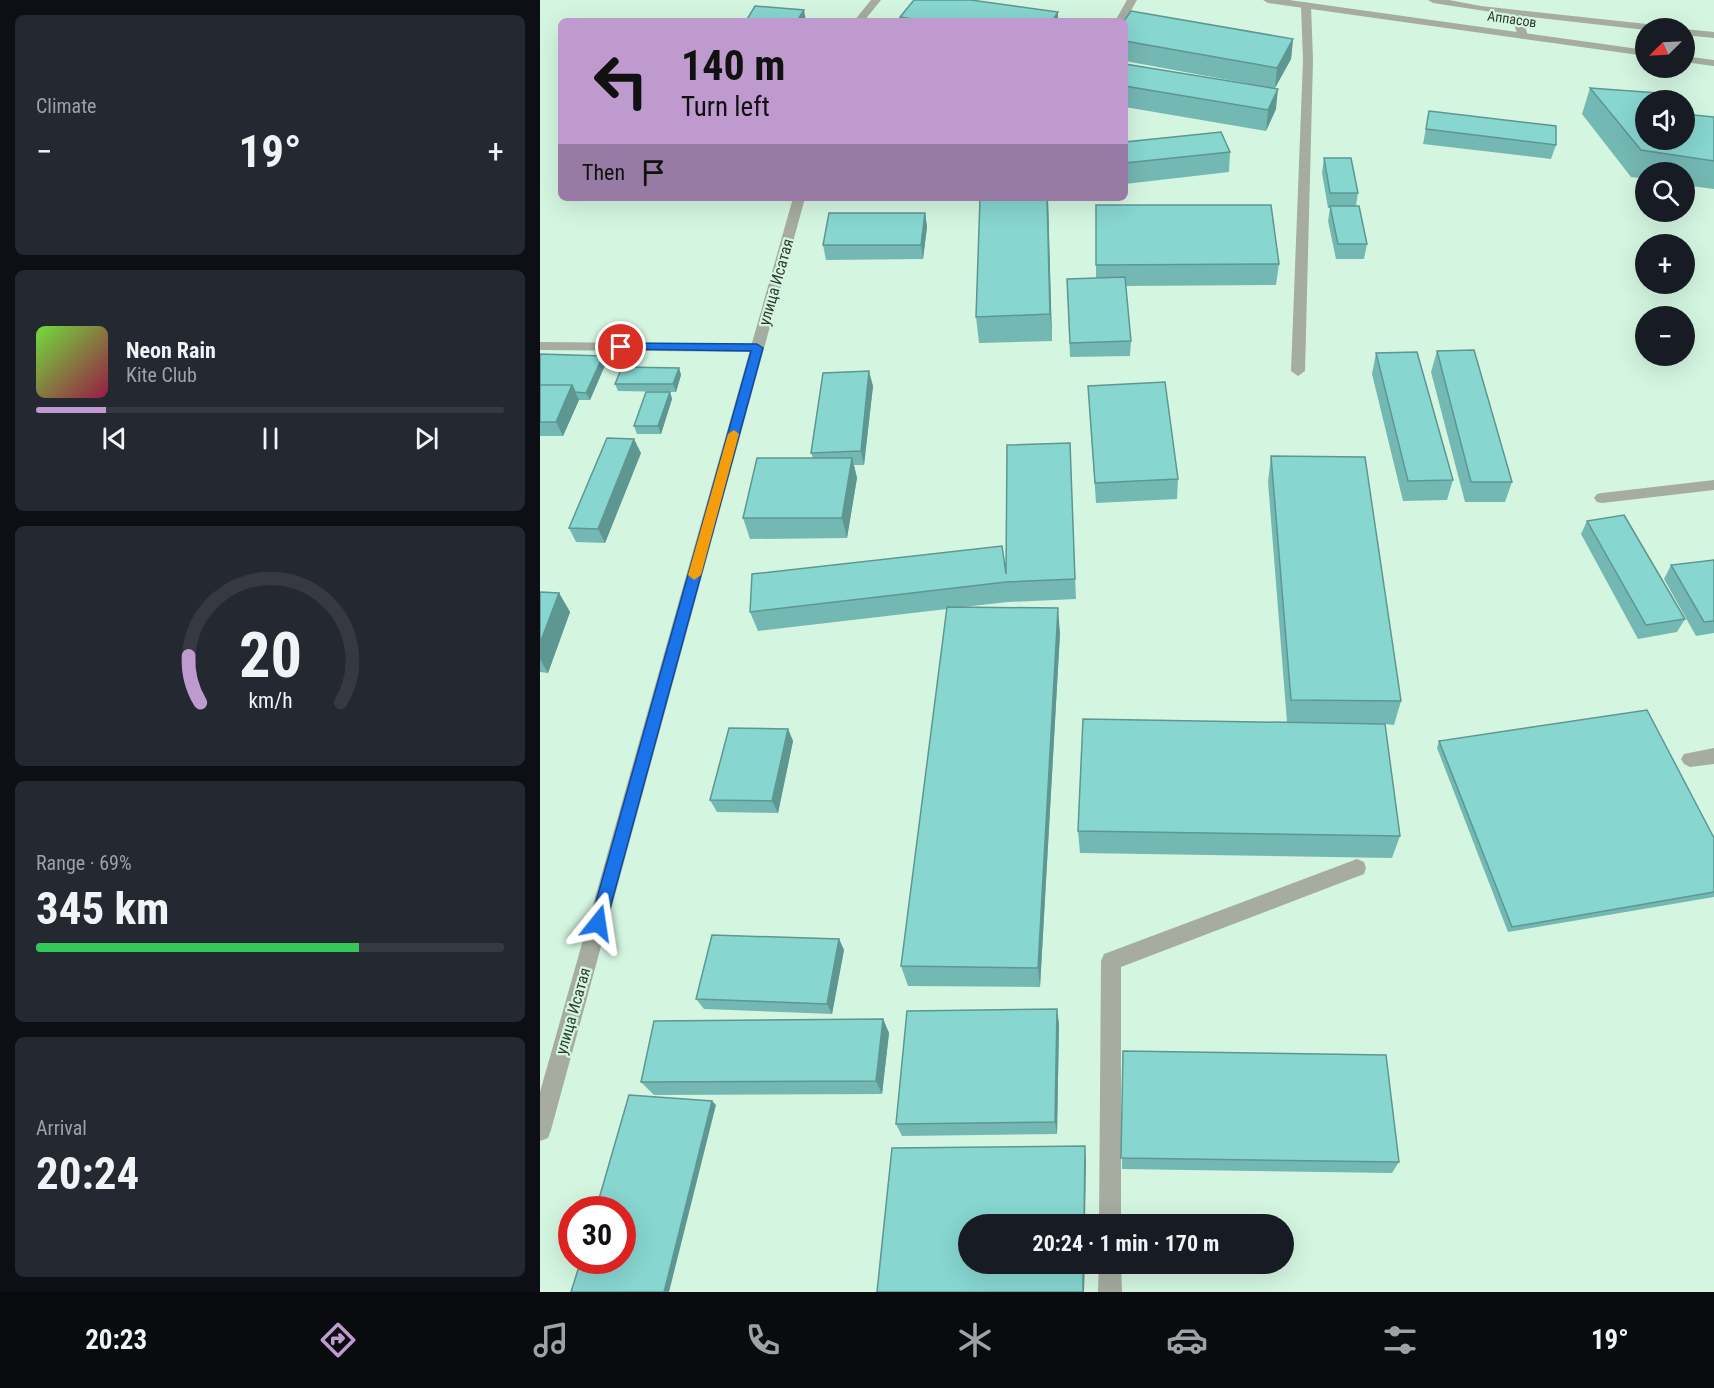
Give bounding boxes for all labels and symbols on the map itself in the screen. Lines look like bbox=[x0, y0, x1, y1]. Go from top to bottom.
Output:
street label: Аппасов bbox=[1486, 8, 1538, 30]
north arrow bbox=[1635, 18, 1695, 78]
street label: улица Исатая bbox=[755, 236, 797, 328]
pin bbox=[595, 321, 646, 372]
position arrow bbox=[566, 891, 630, 955]
street label: улица Исатая bbox=[552, 965, 594, 1057]
speed limit sign: 30 bbox=[558, 1196, 636, 1274]

